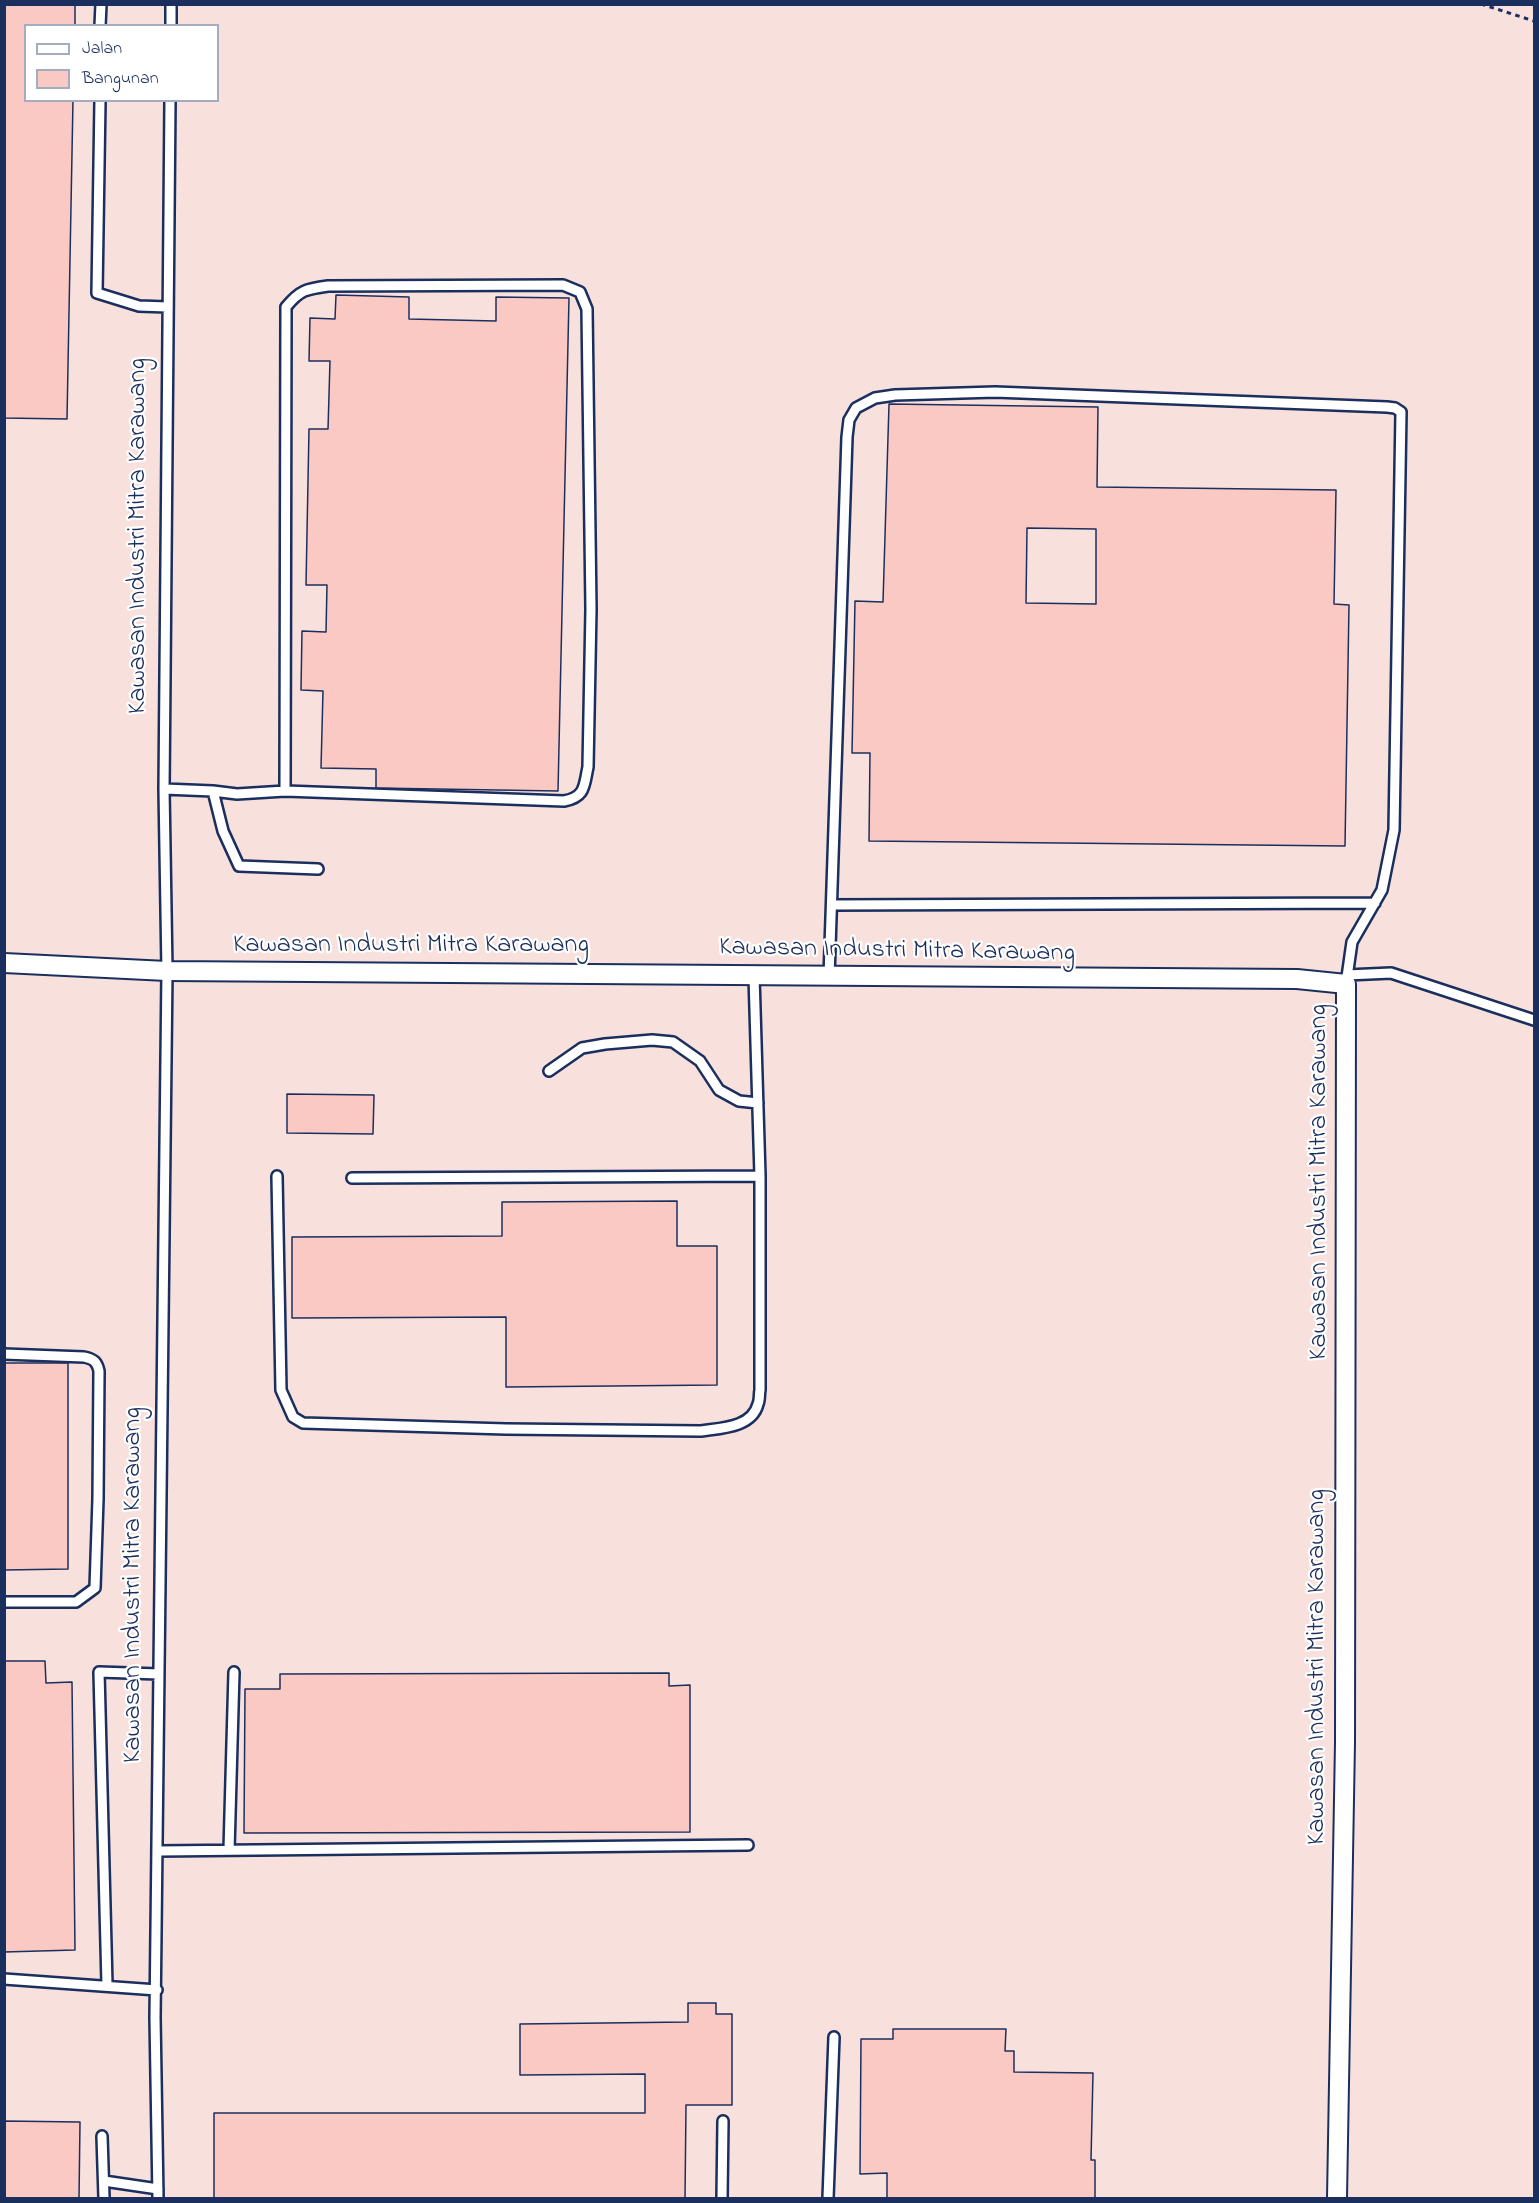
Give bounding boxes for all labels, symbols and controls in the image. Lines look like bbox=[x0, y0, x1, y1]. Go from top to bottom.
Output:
legend bbox=[24, 24, 219, 102]
text: Jalan bbox=[82, 36, 122, 62]
text: Bangunan bbox=[82, 66, 159, 92]
street label: Kawasan Industri Mitra Karawang bbox=[124, 358, 156, 714]
street label: Kawasan Industri Mitra Karawang bbox=[233, 931, 589, 963]
street label: Kawasan Industri Mitra Karawang bbox=[719, 933, 1075, 971]
street label: Kawasan Industri Mitra Karawang bbox=[1305, 1004, 1337, 1360]
street label: Kawasan Industri Mitra Karawang bbox=[119, 1407, 151, 1763]
street label: Kawasan Industri Mitra Karawang bbox=[1303, 1489, 1335, 1845]

